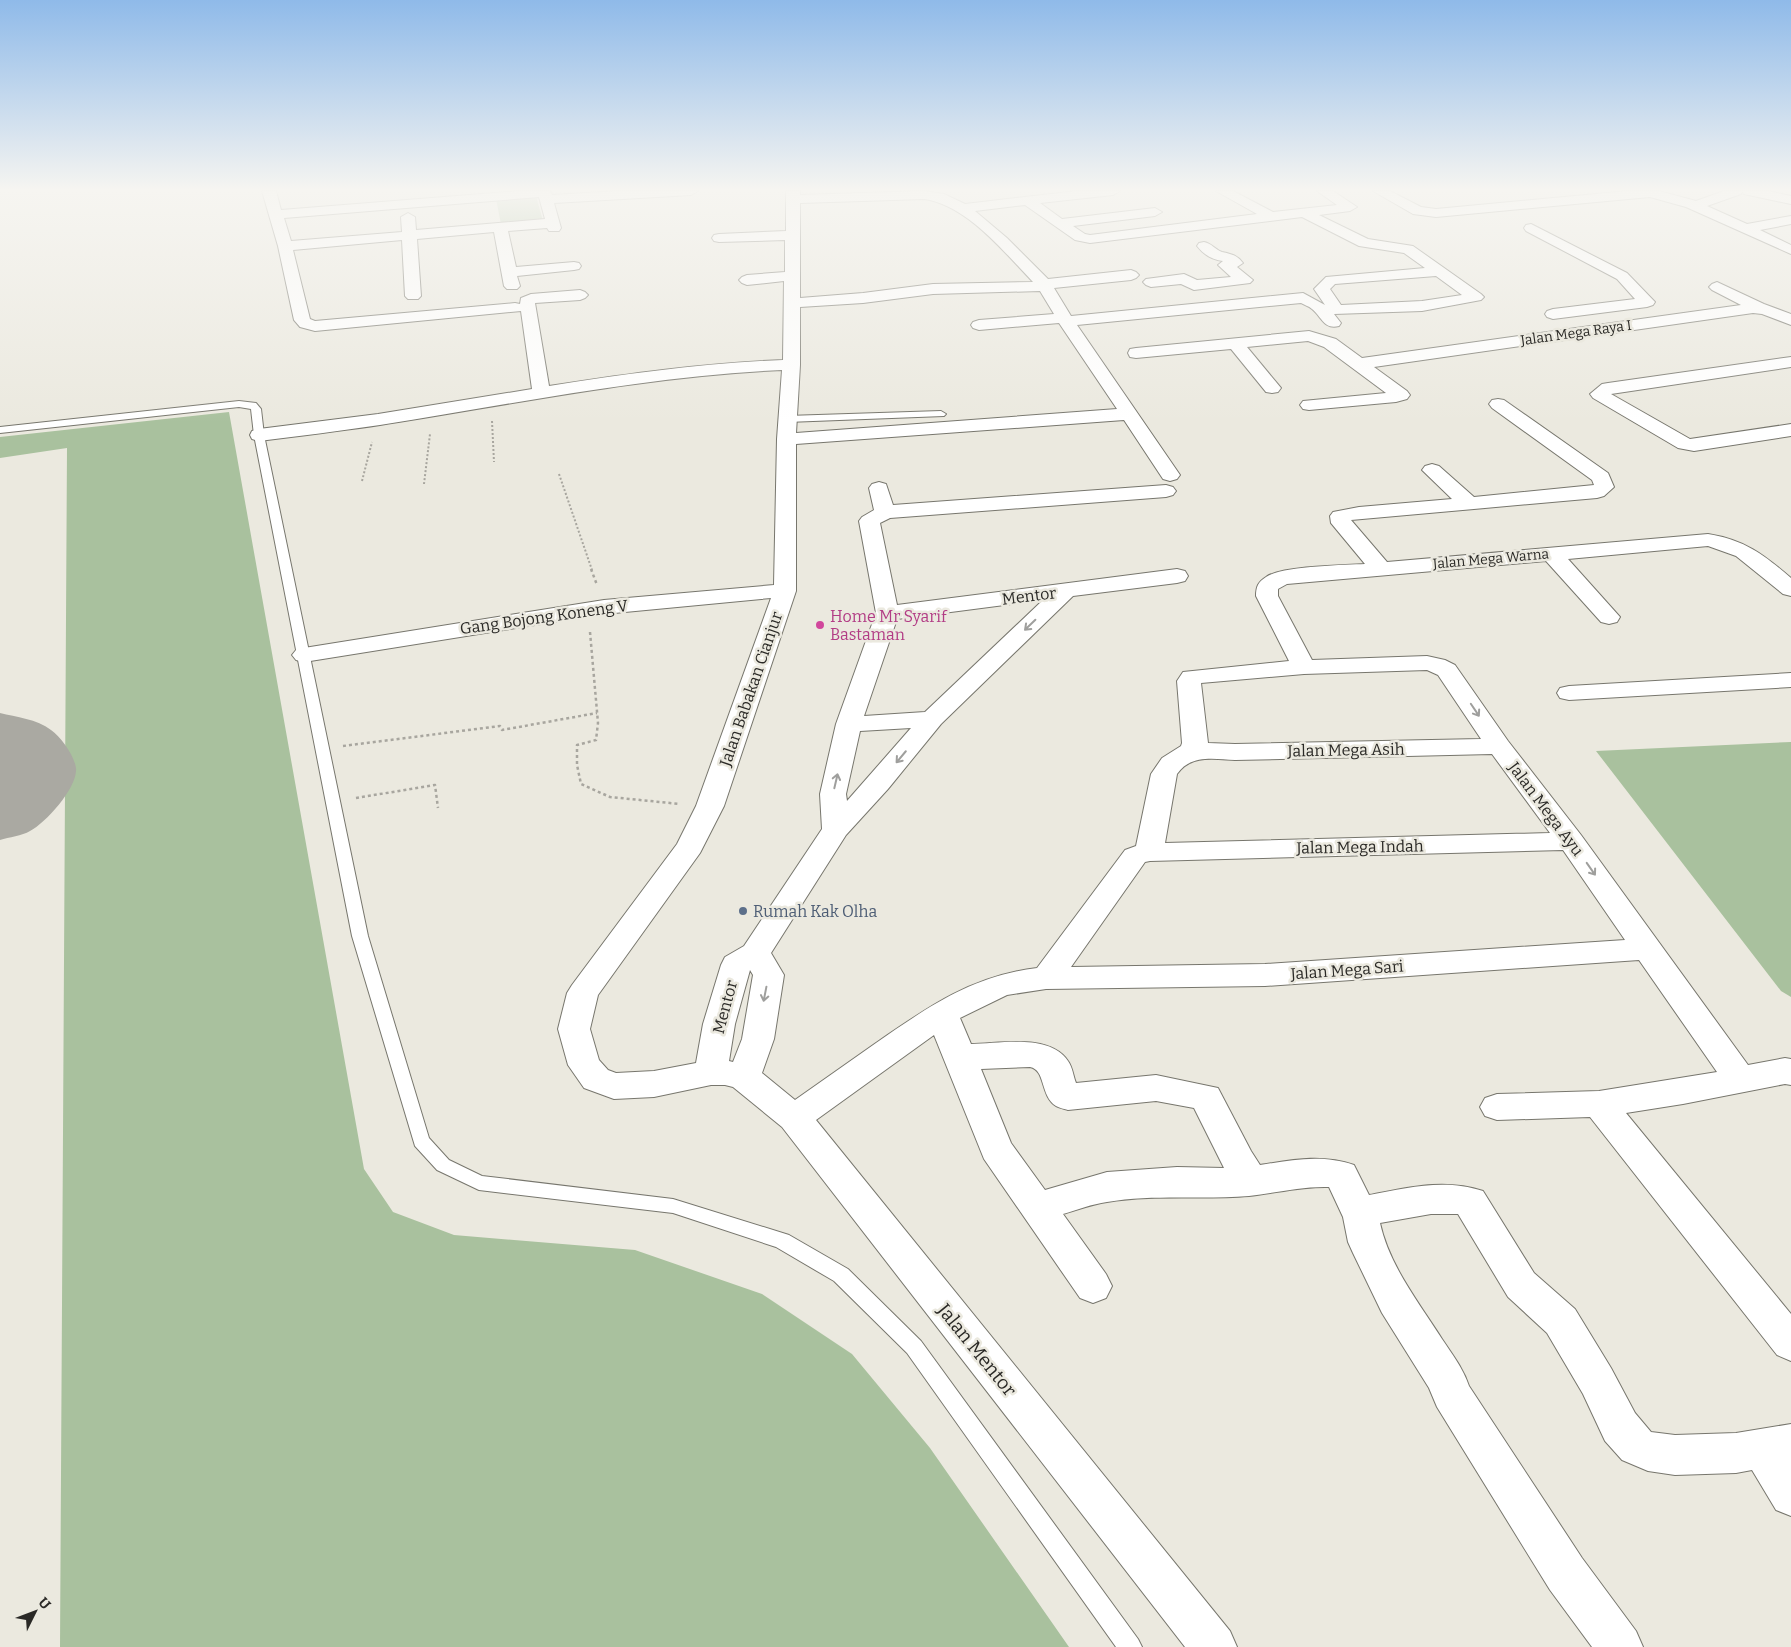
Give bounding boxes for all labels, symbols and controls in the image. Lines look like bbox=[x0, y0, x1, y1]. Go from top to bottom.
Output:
street label: Jalan Mega Raya I bbox=[1518, 317, 1633, 349]
street label: Jalan Mega Warna bbox=[1431, 545, 1550, 573]
street label: Mentor bbox=[1001, 583, 1057, 609]
street label: Gang Bojong Koneng V bbox=[459, 596, 630, 638]
place label: Home Mr Syarif Bastaman bbox=[830, 607, 948, 644]
street label: Jalan Babakan Cianjur bbox=[715, 609, 786, 770]
marker: Home Mr Syarif Bastaman bbox=[814, 619, 826, 631]
one-way arrow bbox=[1024, 619, 1036, 631]
one-way arrow bbox=[1469, 703, 1480, 717]
street label: Jalan Mega Asih bbox=[1286, 739, 1405, 761]
one-way arrow bbox=[895, 750, 906, 763]
street label: Jalan Mega Ayu bbox=[1504, 758, 1588, 860]
one-way arrow bbox=[832, 773, 841, 789]
street label: Jalan Mega Indah bbox=[1295, 836, 1424, 858]
one-way arrow bbox=[1586, 862, 1596, 876]
place label: Rumah Kak Olha bbox=[753, 902, 877, 921]
marker: Rumah Kak Olha bbox=[737, 905, 749, 917]
street label: Jalan Mega Sari bbox=[1289, 957, 1404, 983]
street label: Mentor bbox=[709, 978, 741, 1036]
one-way arrow bbox=[760, 986, 770, 1002]
street label: Jalan Mentor bbox=[932, 1298, 1022, 1401]
north arrow bbox=[10, 1587, 60, 1637]
text: U bbox=[34, 1594, 54, 1614]

